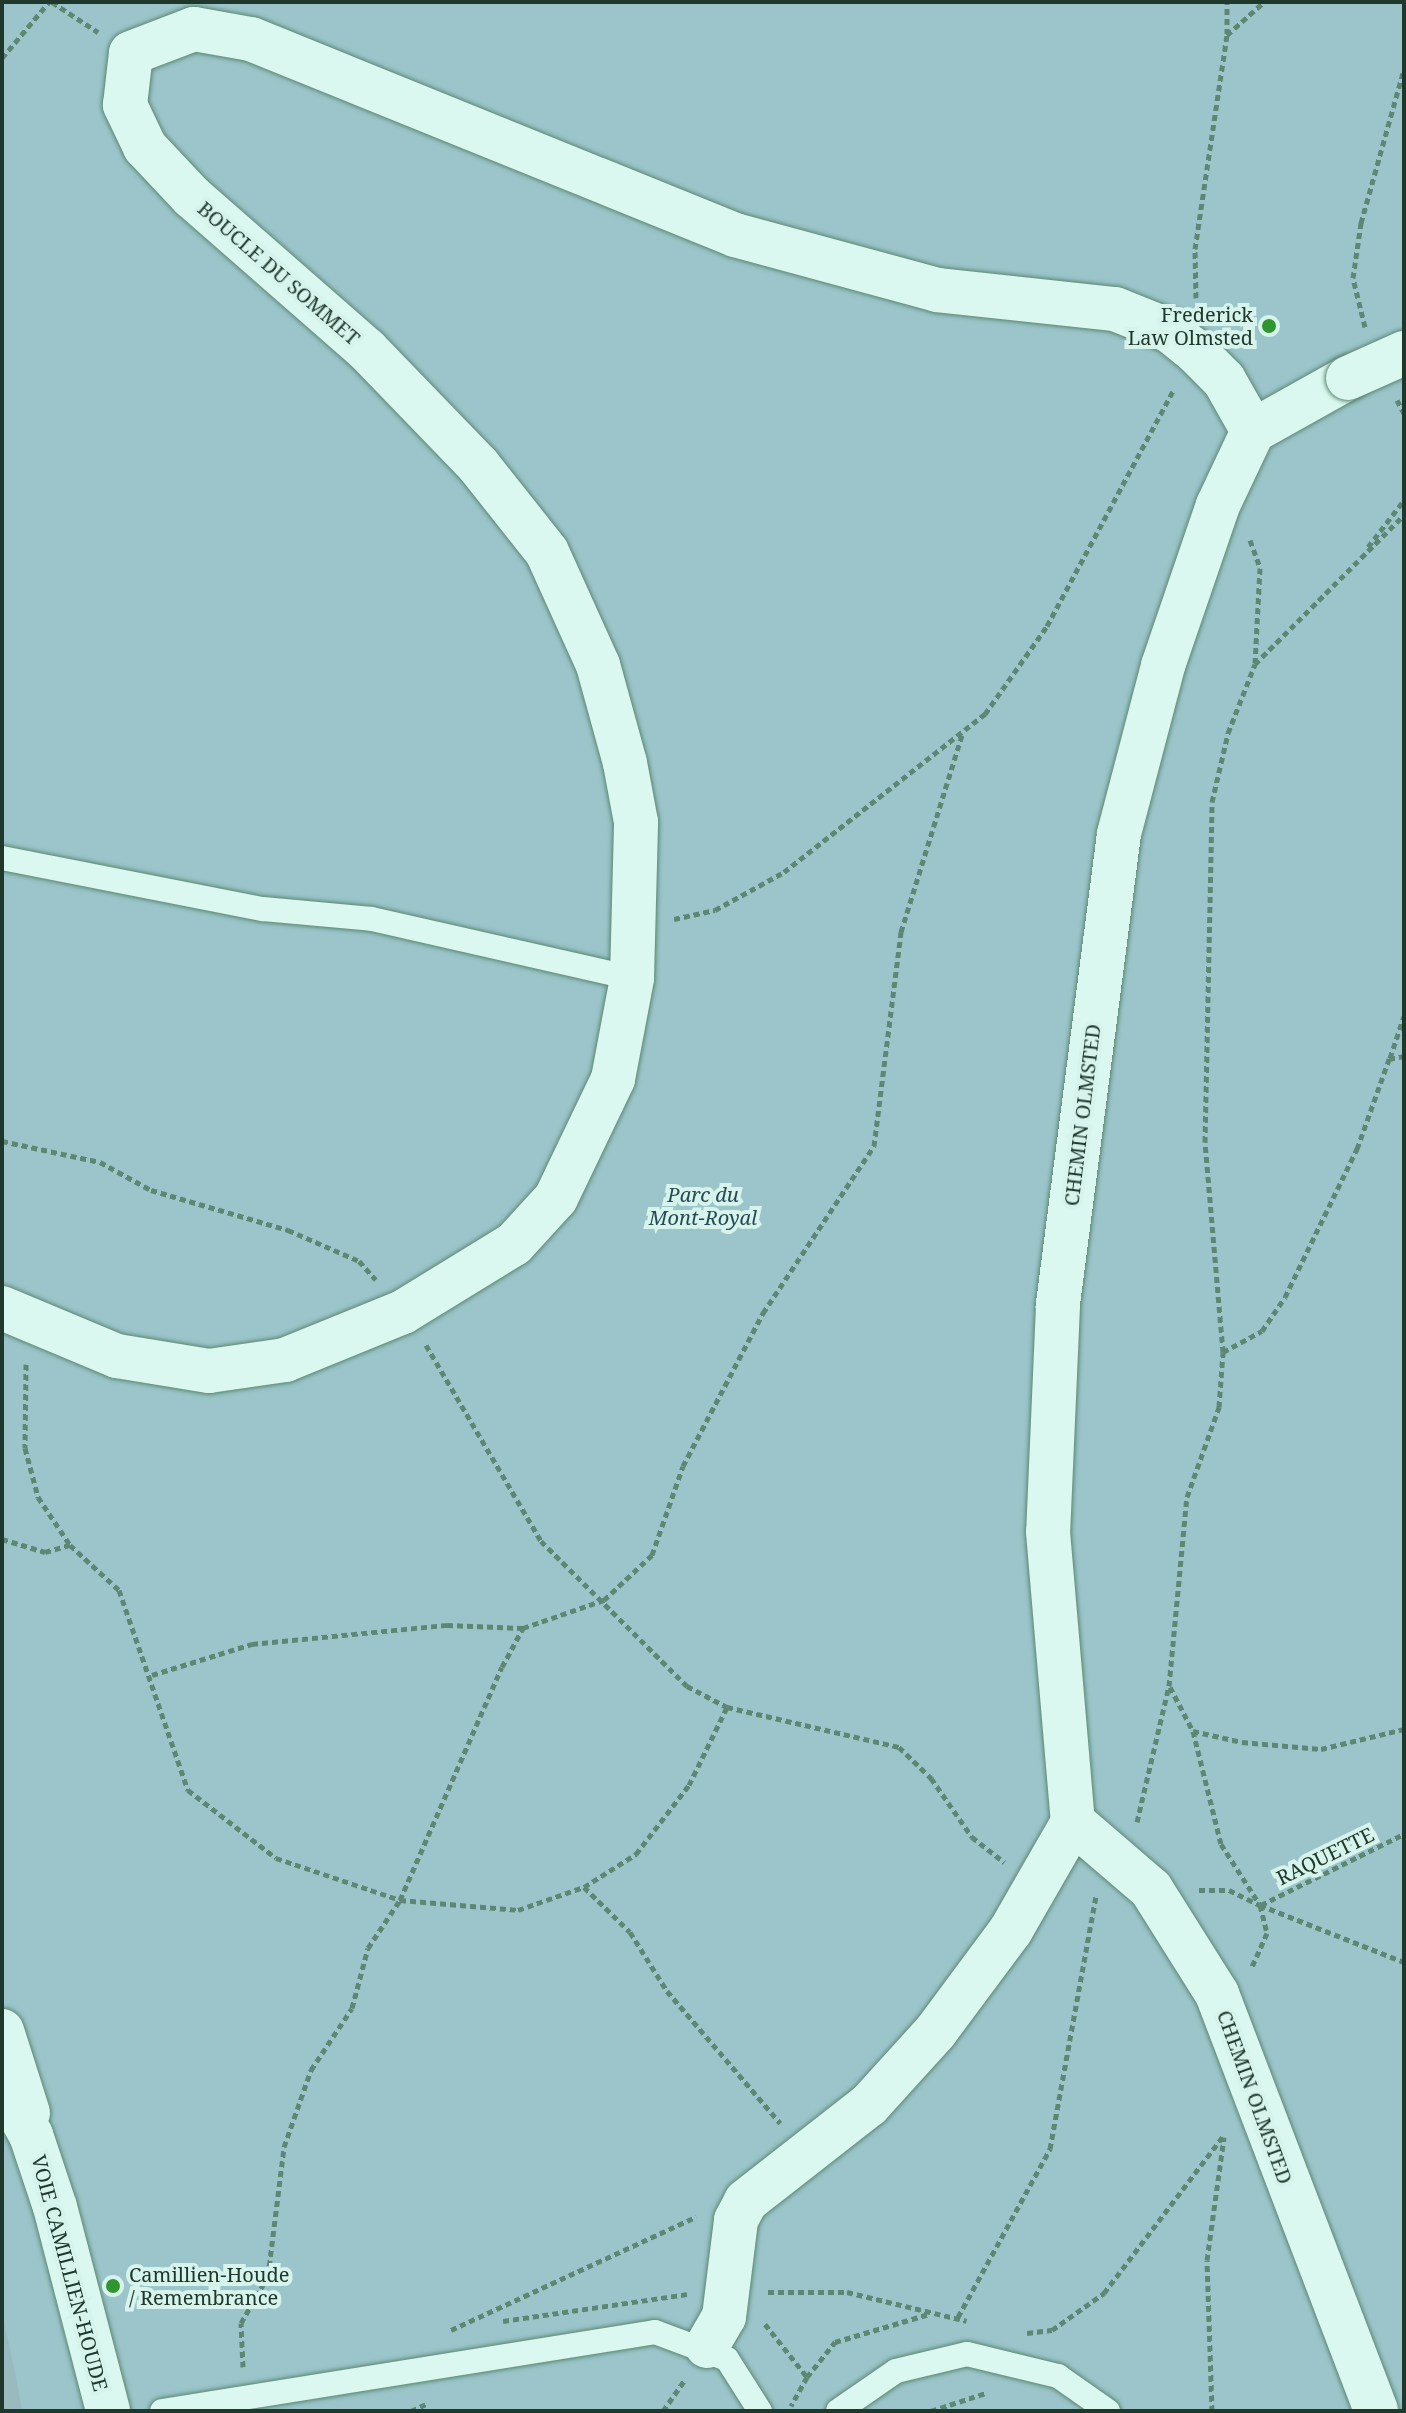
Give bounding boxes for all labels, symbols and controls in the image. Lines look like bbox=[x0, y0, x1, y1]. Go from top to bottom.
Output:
street label: BOUCLE DU SOMMET bbox=[193, 196, 365, 350]
place label: Frederick Law Olmsted bbox=[1128, 302, 1253, 349]
marker: Frederick Law Olmsted bbox=[1260, 317, 1278, 335]
street label: CHEMIN OLMSTED bbox=[1059, 1023, 1105, 1207]
park label: Parc du Mont-Royal bbox=[649, 1183, 757, 1230]
street label: RAQUETTE bbox=[1272, 1822, 1378, 1890]
street label: CHEMIN OLMSTED bbox=[1212, 2007, 1298, 2187]
street label: VOIE CAMILLIEN-HOUDE bbox=[27, 2152, 113, 2394]
place label: Camillien-Houde / Remembrance bbox=[129, 2262, 290, 2309]
marker: Camillien-Houde / Remembrance bbox=[104, 2277, 122, 2295]

